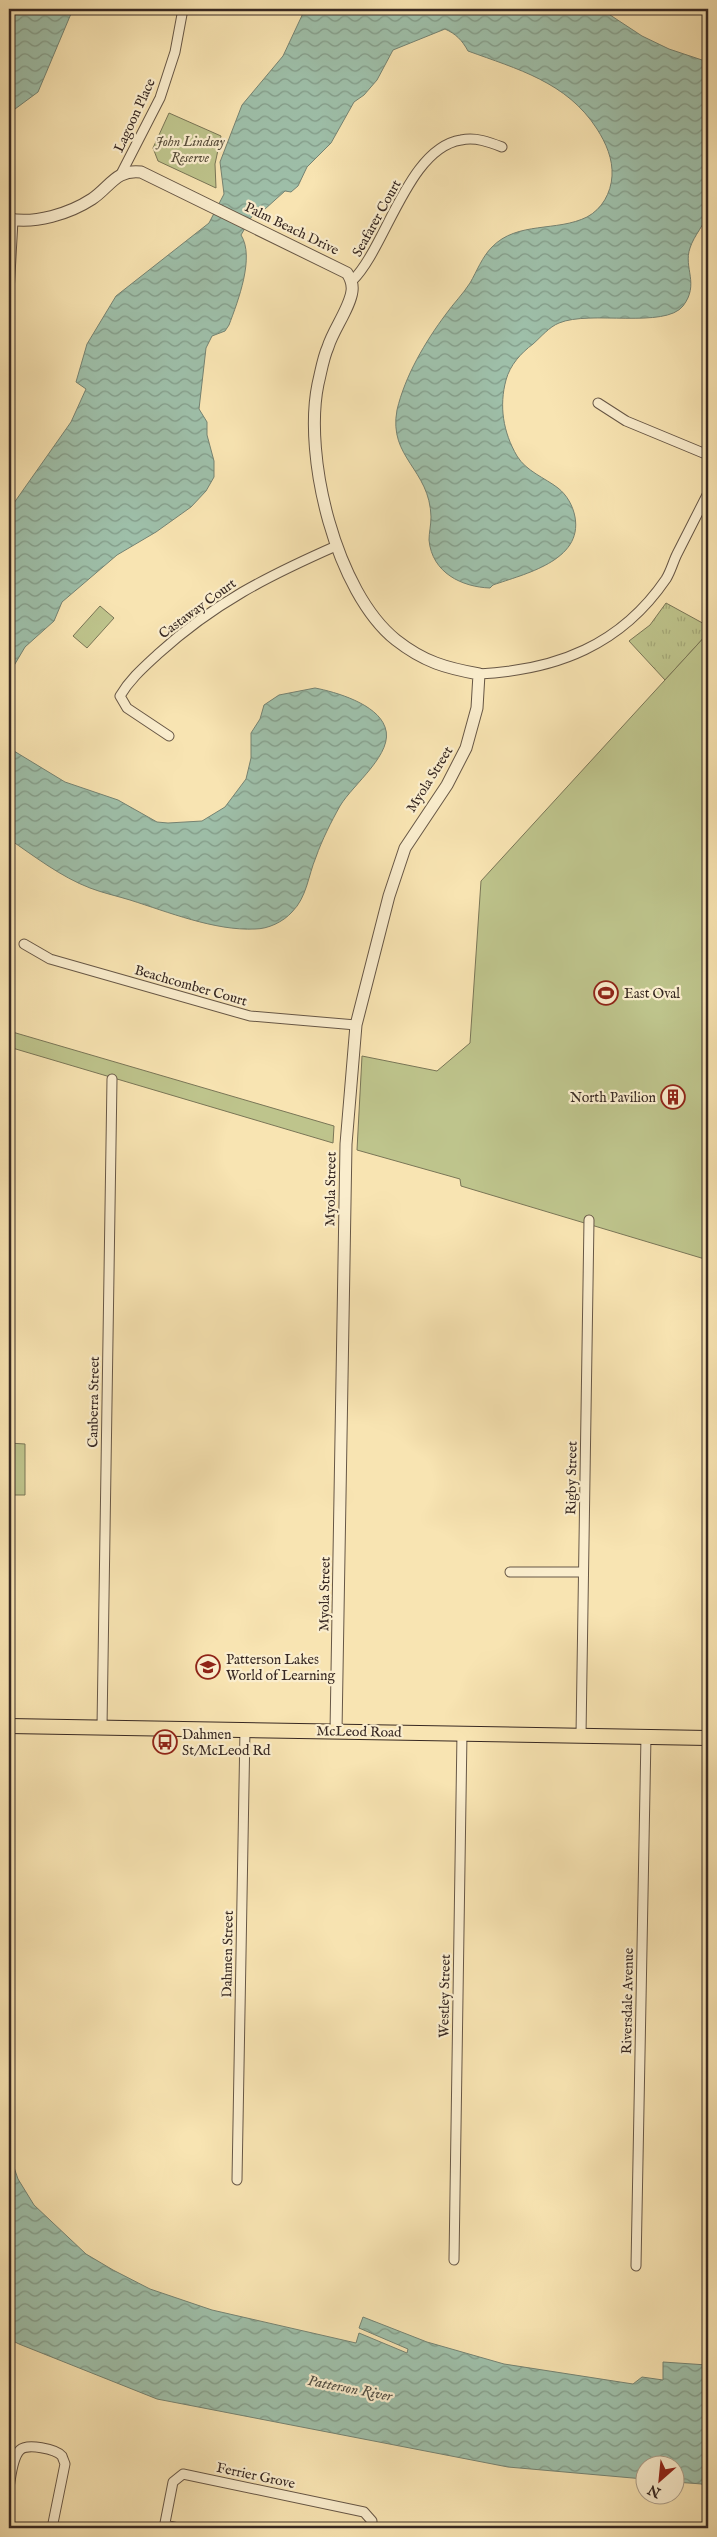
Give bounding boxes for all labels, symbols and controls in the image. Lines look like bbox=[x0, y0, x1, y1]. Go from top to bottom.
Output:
street label: Lagoon Place bbox=[110, 75, 160, 155]
park label: John Lindsay Reserve bbox=[155, 133, 226, 167]
street label: Seafarer Court bbox=[348, 177, 406, 260]
street label: Palm Beach Drive bbox=[241, 198, 342, 260]
street label: Castaway Court bbox=[155, 575, 240, 643]
street label: Myola Street bbox=[402, 743, 457, 816]
street label: Beachcomber Court bbox=[132, 961, 249, 1011]
sports icon: East Oval bbox=[593, 980, 619, 1006]
place label: East Oval bbox=[624, 985, 680, 1003]
building icon: North Pavilion bbox=[660, 1084, 686, 1110]
place label: North Pavilion bbox=[570, 1089, 657, 1107]
street label: Myola Street bbox=[321, 1151, 341, 1227]
street label: Canberra Street bbox=[84, 1356, 104, 1448]
street label: Rigby Street bbox=[562, 1441, 582, 1515]
street label: Myola Street bbox=[315, 1556, 335, 1632]
place label: Patterson Lakes World of Learning bbox=[226, 1651, 336, 1685]
school or university icon: Patterson Lakes World of Learning bbox=[195, 1654, 221, 1680]
street label: McLeod Road bbox=[316, 1722, 402, 1742]
place label: Dahmen St/McLeod Rd bbox=[182, 1726, 271, 1760]
bus stop icon: Dahmen St/McLeod Rd bbox=[152, 1729, 178, 1755]
street label: Dahmen Street bbox=[218, 1910, 238, 1998]
street label: Riversdale Avenue bbox=[618, 1947, 638, 2054]
street label: Westley Street bbox=[435, 1954, 455, 2038]
water label: Patterson River bbox=[306, 2371, 395, 2406]
north arrow bbox=[634, 2454, 684, 2504]
street label: Ferrier Grove bbox=[215, 2459, 297, 2493]
text: N bbox=[645, 2480, 665, 2502]

